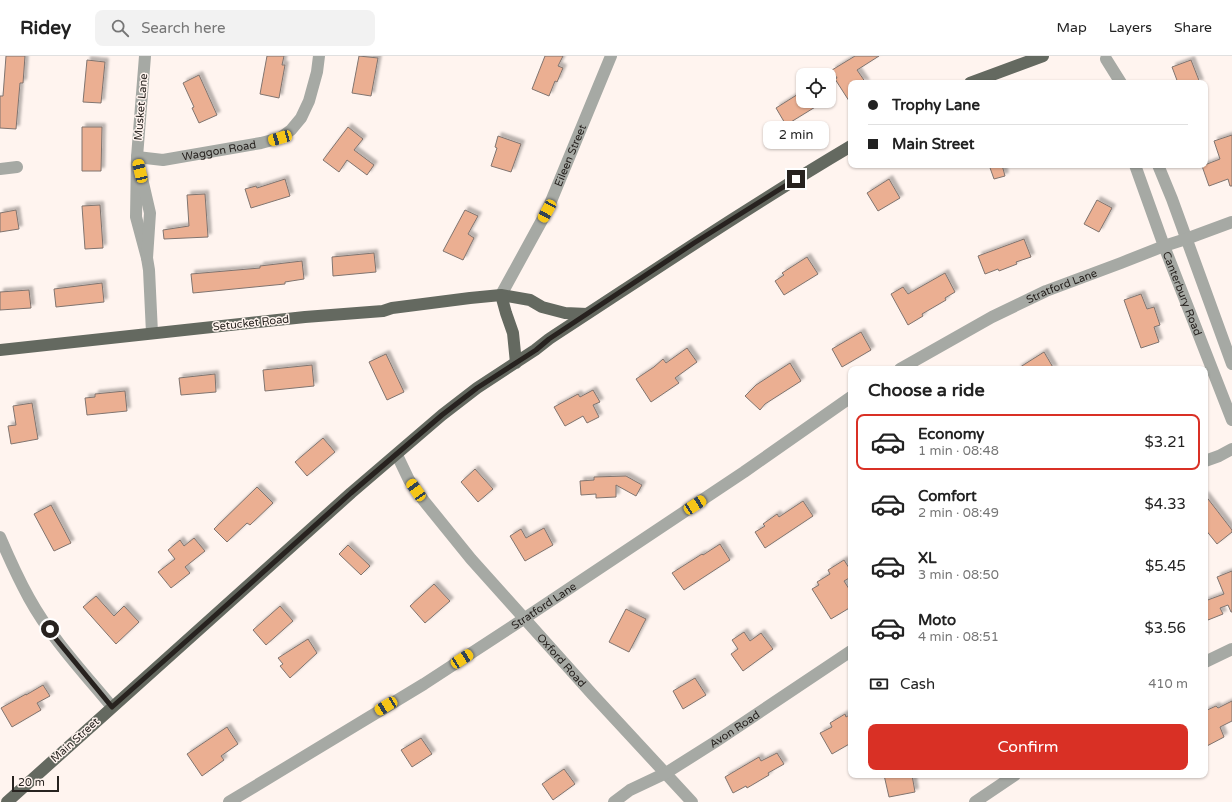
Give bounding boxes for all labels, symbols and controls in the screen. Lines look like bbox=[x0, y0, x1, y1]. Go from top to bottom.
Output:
search box bbox=[95, 10, 375, 46]
text: Ridey bbox=[20, 17, 71, 39]
icon: search bbox=[109, 17, 131, 39]
text: Search here bbox=[141, 19, 225, 37]
text: Map bbox=[1057, 19, 1087, 36]
text: Layers bbox=[1109, 19, 1152, 36]
text: Share bbox=[1174, 19, 1212, 36]
map controls bbox=[796, 68, 836, 108]
button: locate bbox=[796, 68, 836, 108]
street label: Musket Lane bbox=[132, 73, 150, 141]
text: Trophy Lane bbox=[892, 96, 980, 114]
callout: 2 min bbox=[763, 121, 829, 149]
street label: Eileen Street bbox=[551, 122, 589, 188]
text: 2 min bbox=[779, 127, 813, 143]
car bbox=[267, 129, 293, 147]
text: Main Street bbox=[892, 135, 975, 153]
street label: Waggon Road bbox=[181, 137, 257, 163]
car bbox=[131, 158, 149, 184]
route end bbox=[787, 170, 805, 188]
car bbox=[536, 198, 558, 224]
street label: Canterbury Road bbox=[1160, 249, 1205, 337]
street label: Stratford Lane bbox=[1024, 266, 1099, 306]
street label: Setucket Road bbox=[212, 313, 290, 333]
text: Choose a ride bbox=[868, 379, 985, 401]
icon: car bbox=[870, 424, 906, 460]
text: Economy bbox=[918, 425, 984, 443]
text: $3.21 bbox=[1145, 433, 1186, 451]
text: 1 min · 08:48 bbox=[918, 443, 999, 459]
car bbox=[404, 477, 428, 503]
icon: car bbox=[870, 486, 906, 522]
text: Comfort bbox=[918, 487, 977, 505]
car bbox=[682, 493, 708, 517]
text: $4.33 bbox=[1145, 495, 1186, 513]
text: 2 min · 08:49 bbox=[918, 505, 999, 521]
icon: car bbox=[870, 548, 906, 584]
text: XL bbox=[918, 549, 937, 567]
text: $5.45 bbox=[1145, 557, 1186, 575]
text: 3 min · 08:50 bbox=[918, 567, 999, 583]
street label: Stratford Lane bbox=[509, 579, 579, 632]
icon: car bbox=[870, 610, 906, 646]
text: Moto bbox=[918, 611, 956, 629]
text: $3.56 bbox=[1145, 619, 1186, 637]
route start bbox=[41, 620, 59, 638]
text: 4 min · 08:51 bbox=[918, 629, 999, 645]
street label: Oxford Road bbox=[534, 631, 589, 690]
car bbox=[449, 647, 475, 671]
icon: cash bbox=[868, 673, 890, 695]
text: Cash bbox=[900, 675, 935, 693]
text: 410 m bbox=[1148, 676, 1188, 692]
car bbox=[373, 695, 399, 717]
street label: Avon Road bbox=[707, 708, 762, 750]
street label: Main Street bbox=[48, 715, 102, 765]
button: Confirm bbox=[868, 724, 1188, 770]
scale bar bbox=[12, 774, 59, 793]
text: 20 m bbox=[18, 776, 45, 789]

